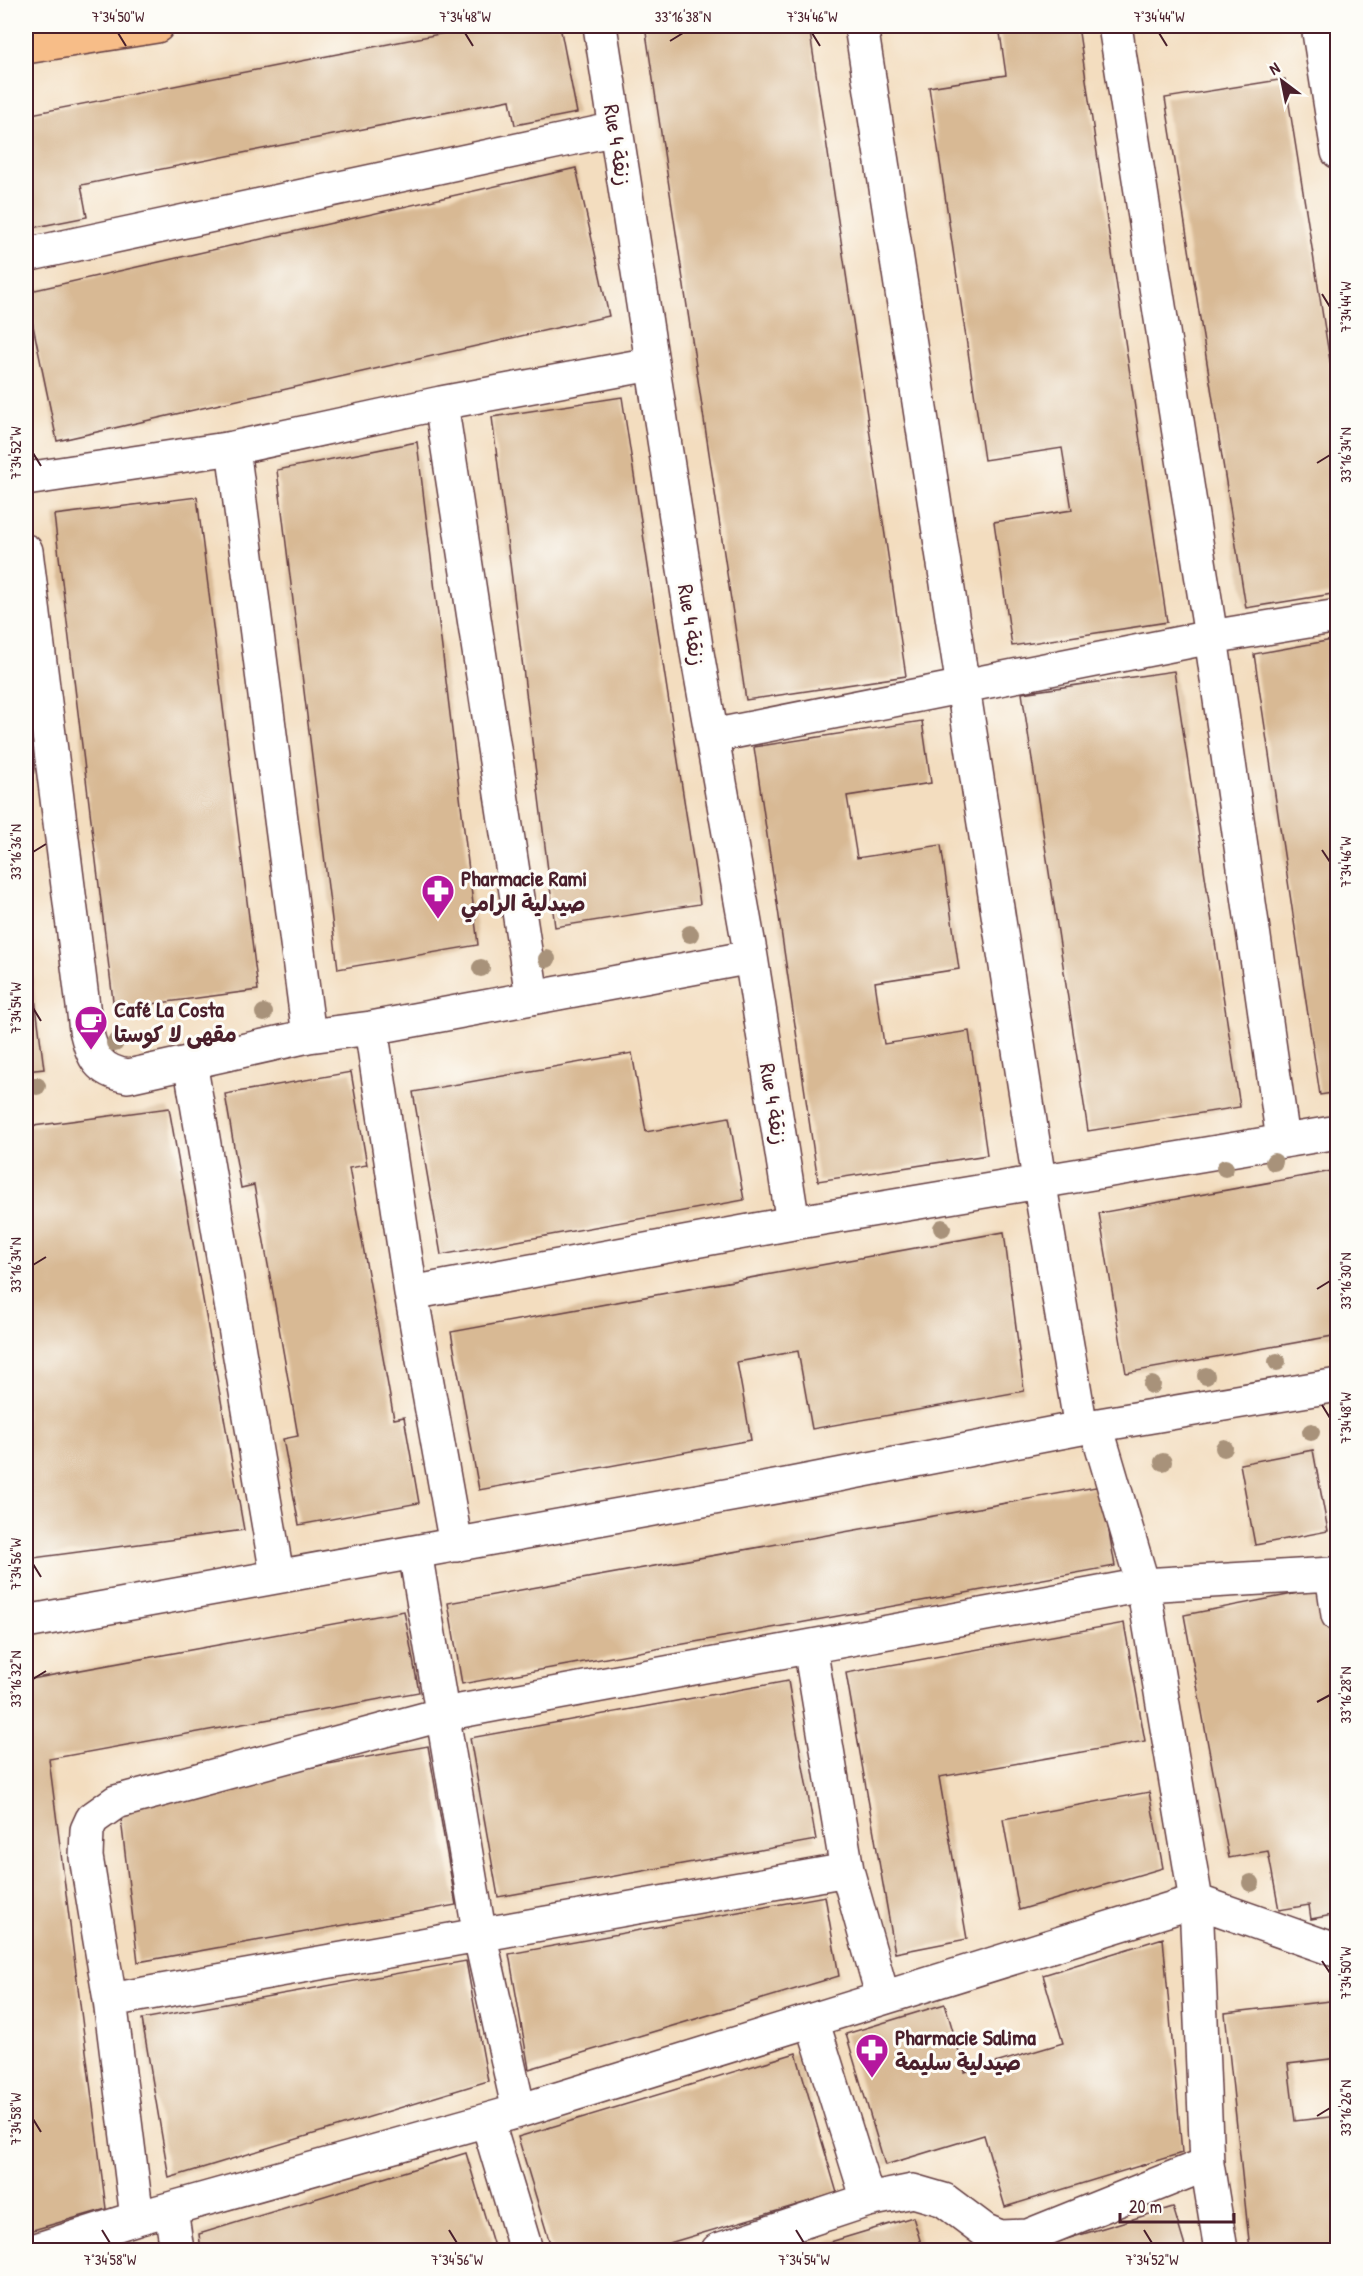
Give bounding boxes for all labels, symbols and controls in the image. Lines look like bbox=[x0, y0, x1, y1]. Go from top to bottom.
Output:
text: 7°34'50"W bbox=[92, 6, 145, 27]
text: 7°34'48"W bbox=[439, 6, 492, 27]
text: 33°16'38"N bbox=[655, 6, 711, 27]
text: 7°34'46"W bbox=[786, 6, 838, 27]
text: 7°34'44"W bbox=[1134, 6, 1185, 27]
north arrow bbox=[1252, 51, 1312, 111]
text: N bbox=[1265, 56, 1284, 80]
street label: Rue 4 زنقة bbox=[597, 102, 639, 188]
text: 7°34'44"W bbox=[1335, 281, 1356, 332]
text: 7°34'52"W bbox=[5, 426, 26, 479]
text: 33°16'34"N bbox=[1335, 427, 1356, 483]
street label: Rue 4 زنقة bbox=[671, 582, 713, 668]
text: 33°16'36"N bbox=[5, 824, 26, 880]
text: 7°34'46"W bbox=[1335, 836, 1356, 888]
place label: Pharmacie Rami صيدلية الرامي bbox=[461, 863, 587, 923]
pharmacy icon: Pharmacie Rami صيدلية الرامي bbox=[420, 873, 456, 920]
text: 7°34'54"W bbox=[5, 982, 26, 1034]
place label: Café La Costa مقهى لا كوستا bbox=[114, 994, 237, 1049]
cafe icon: Café La Costa مقهى لا كوستا bbox=[73, 1004, 109, 1051]
street label: Rue 4 زنقة bbox=[753, 1061, 795, 1147]
text: 33°16'34"N bbox=[5, 1237, 26, 1293]
text: 33°16'30"N bbox=[1335, 1253, 1356, 1309]
text: 7°34'48"W bbox=[1335, 1391, 1356, 1444]
text: 7°34'56"W bbox=[5, 1537, 26, 1590]
text: 33°16'32"N bbox=[5, 1650, 26, 1708]
text: 33°16'28"N bbox=[1335, 1667, 1356, 1723]
text: 7°34'50"W bbox=[1335, 1946, 1356, 1999]
place label: Pharmacie Salima صيدلية سليمة bbox=[895, 2022, 1036, 2077]
pharmacy icon: Pharmacie Salima صيدلية سليمة bbox=[854, 2032, 890, 2079]
text: 33°16'26"N bbox=[1335, 2080, 1356, 2136]
text: 7°34'58"W bbox=[5, 2092, 26, 2145]
scale bar bbox=[1120, 2186, 1234, 2224]
text: 20 m bbox=[1129, 2194, 1162, 2219]
text: 7°34'58"W bbox=[84, 2249, 137, 2270]
text: 7°34'56"W bbox=[431, 2249, 484, 2270]
text: 7°34'54"W bbox=[778, 2249, 830, 2270]
text: 7°34'52"W bbox=[1126, 2249, 1179, 2270]

